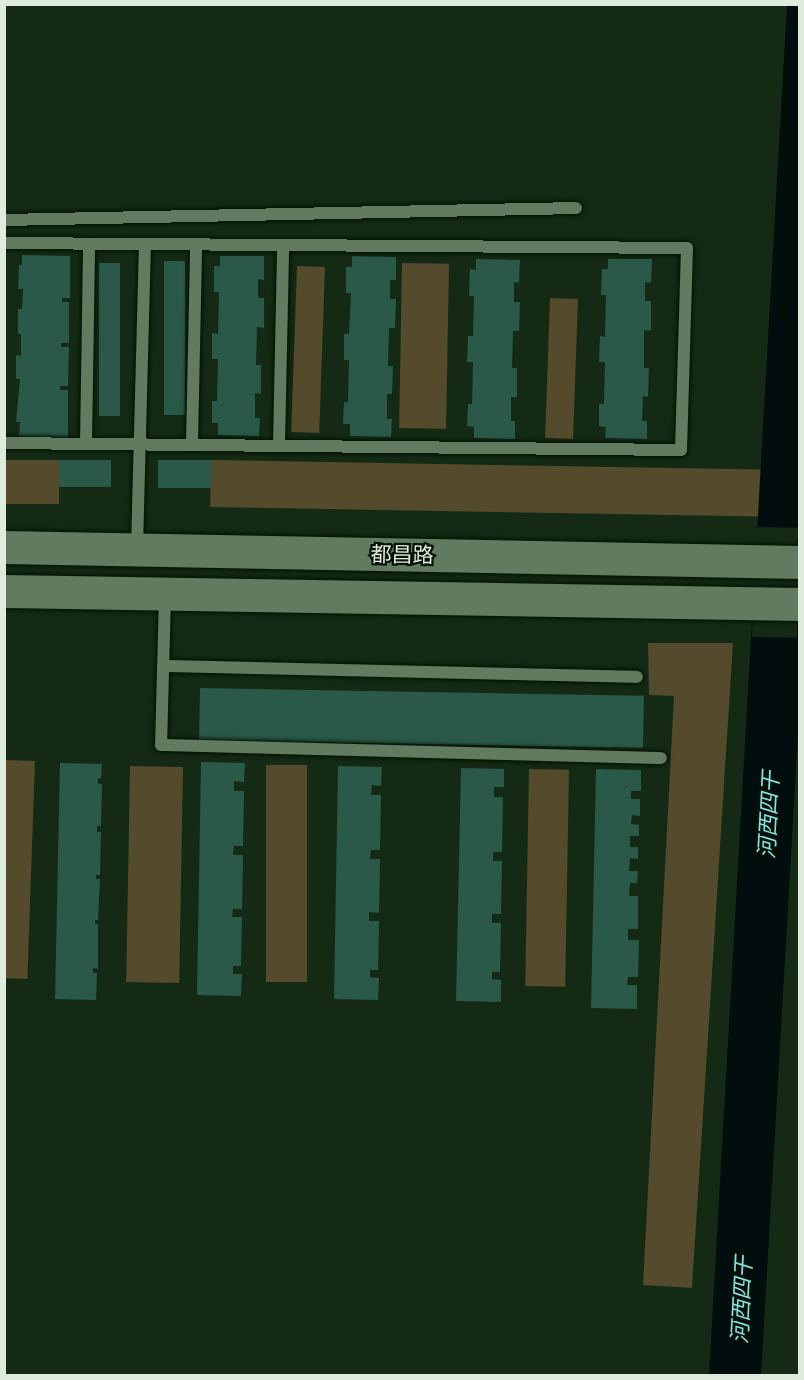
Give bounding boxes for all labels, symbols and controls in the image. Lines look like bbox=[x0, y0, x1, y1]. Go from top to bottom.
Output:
street label: 都昌路 bbox=[370, 542, 434, 568]
water label: 河西四干 bbox=[754, 770, 784, 860]
water label: 河西四干 bbox=[727, 1255, 757, 1345]

